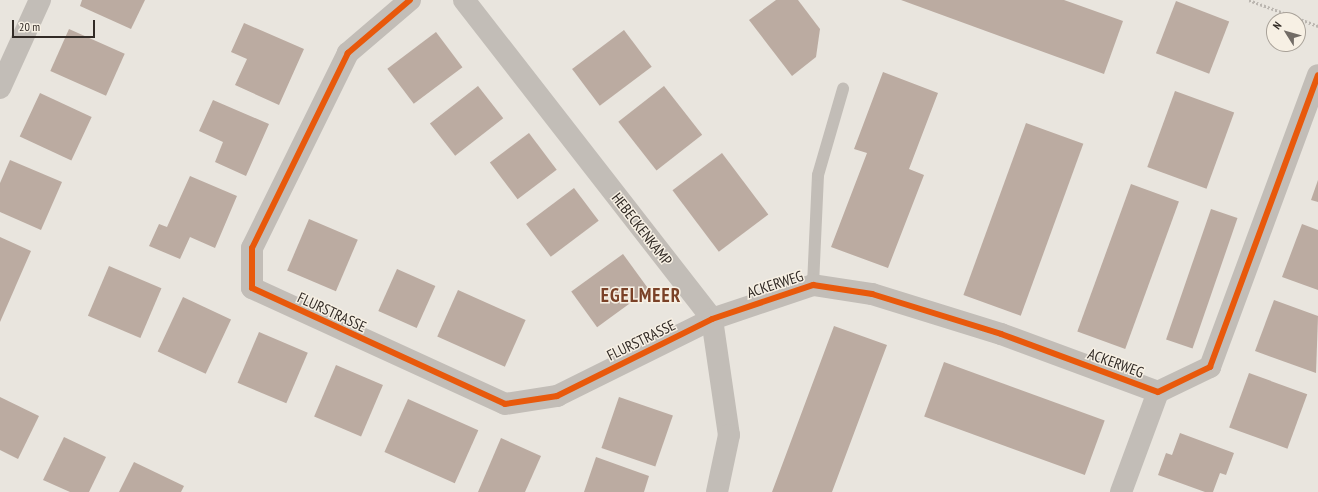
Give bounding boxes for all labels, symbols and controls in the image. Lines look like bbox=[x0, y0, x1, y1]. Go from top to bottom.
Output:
scale bar bbox=[14, 12, 97, 38]
north arrow bbox=[1266, 12, 1306, 52]
text: 20 m bbox=[19, 19, 40, 34]
text: N bbox=[1270, 19, 1285, 32]
street label: HEBECKENKAMP bbox=[608, 189, 676, 269]
street label: ACKERWEG bbox=[745, 266, 805, 302]
district label: EGELMEER bbox=[601, 285, 681, 307]
street label: FLURSTRASSE bbox=[295, 288, 369, 336]
street label: FLURSTRASSE bbox=[604, 316, 678, 364]
street label: ACKERWEG bbox=[1086, 345, 1146, 381]

